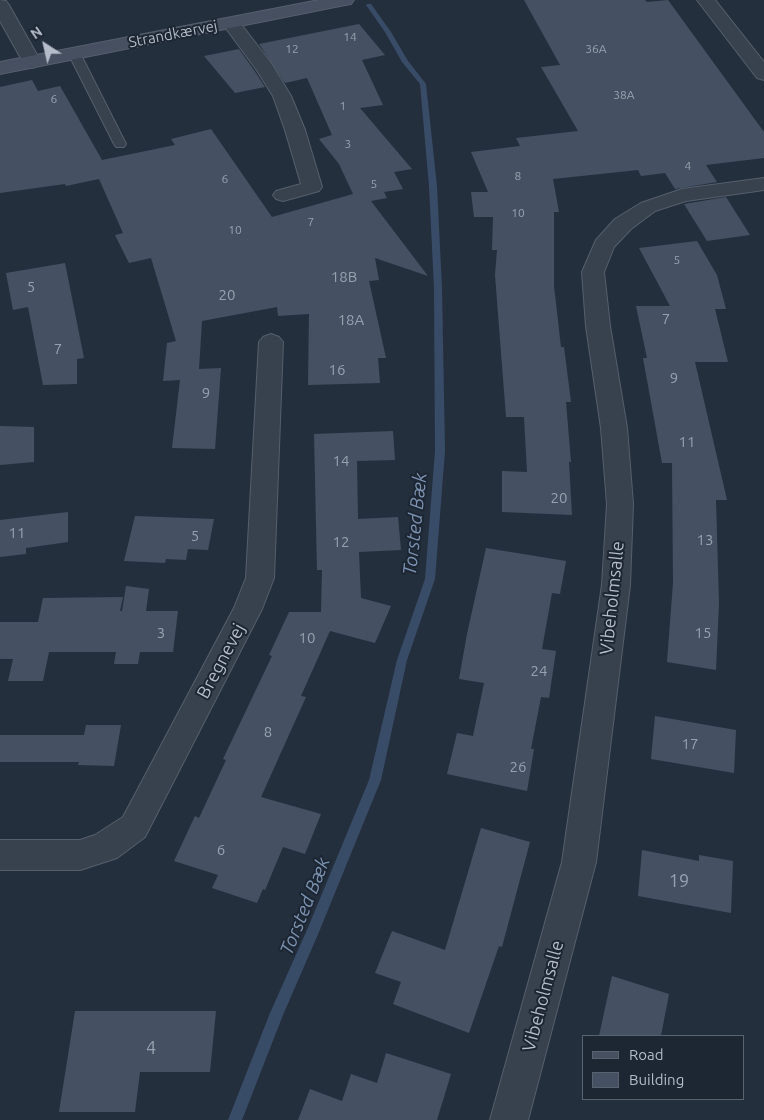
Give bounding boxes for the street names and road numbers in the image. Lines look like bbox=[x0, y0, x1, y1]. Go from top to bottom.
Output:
street label: Strandkærvej bbox=[127, 17, 219, 51]
street label: Vibeholmsalle bbox=[595, 540, 629, 656]
street label: Bregnevej bbox=[192, 620, 250, 702]
street label: Vibeholmsalle bbox=[518, 938, 568, 1054]

